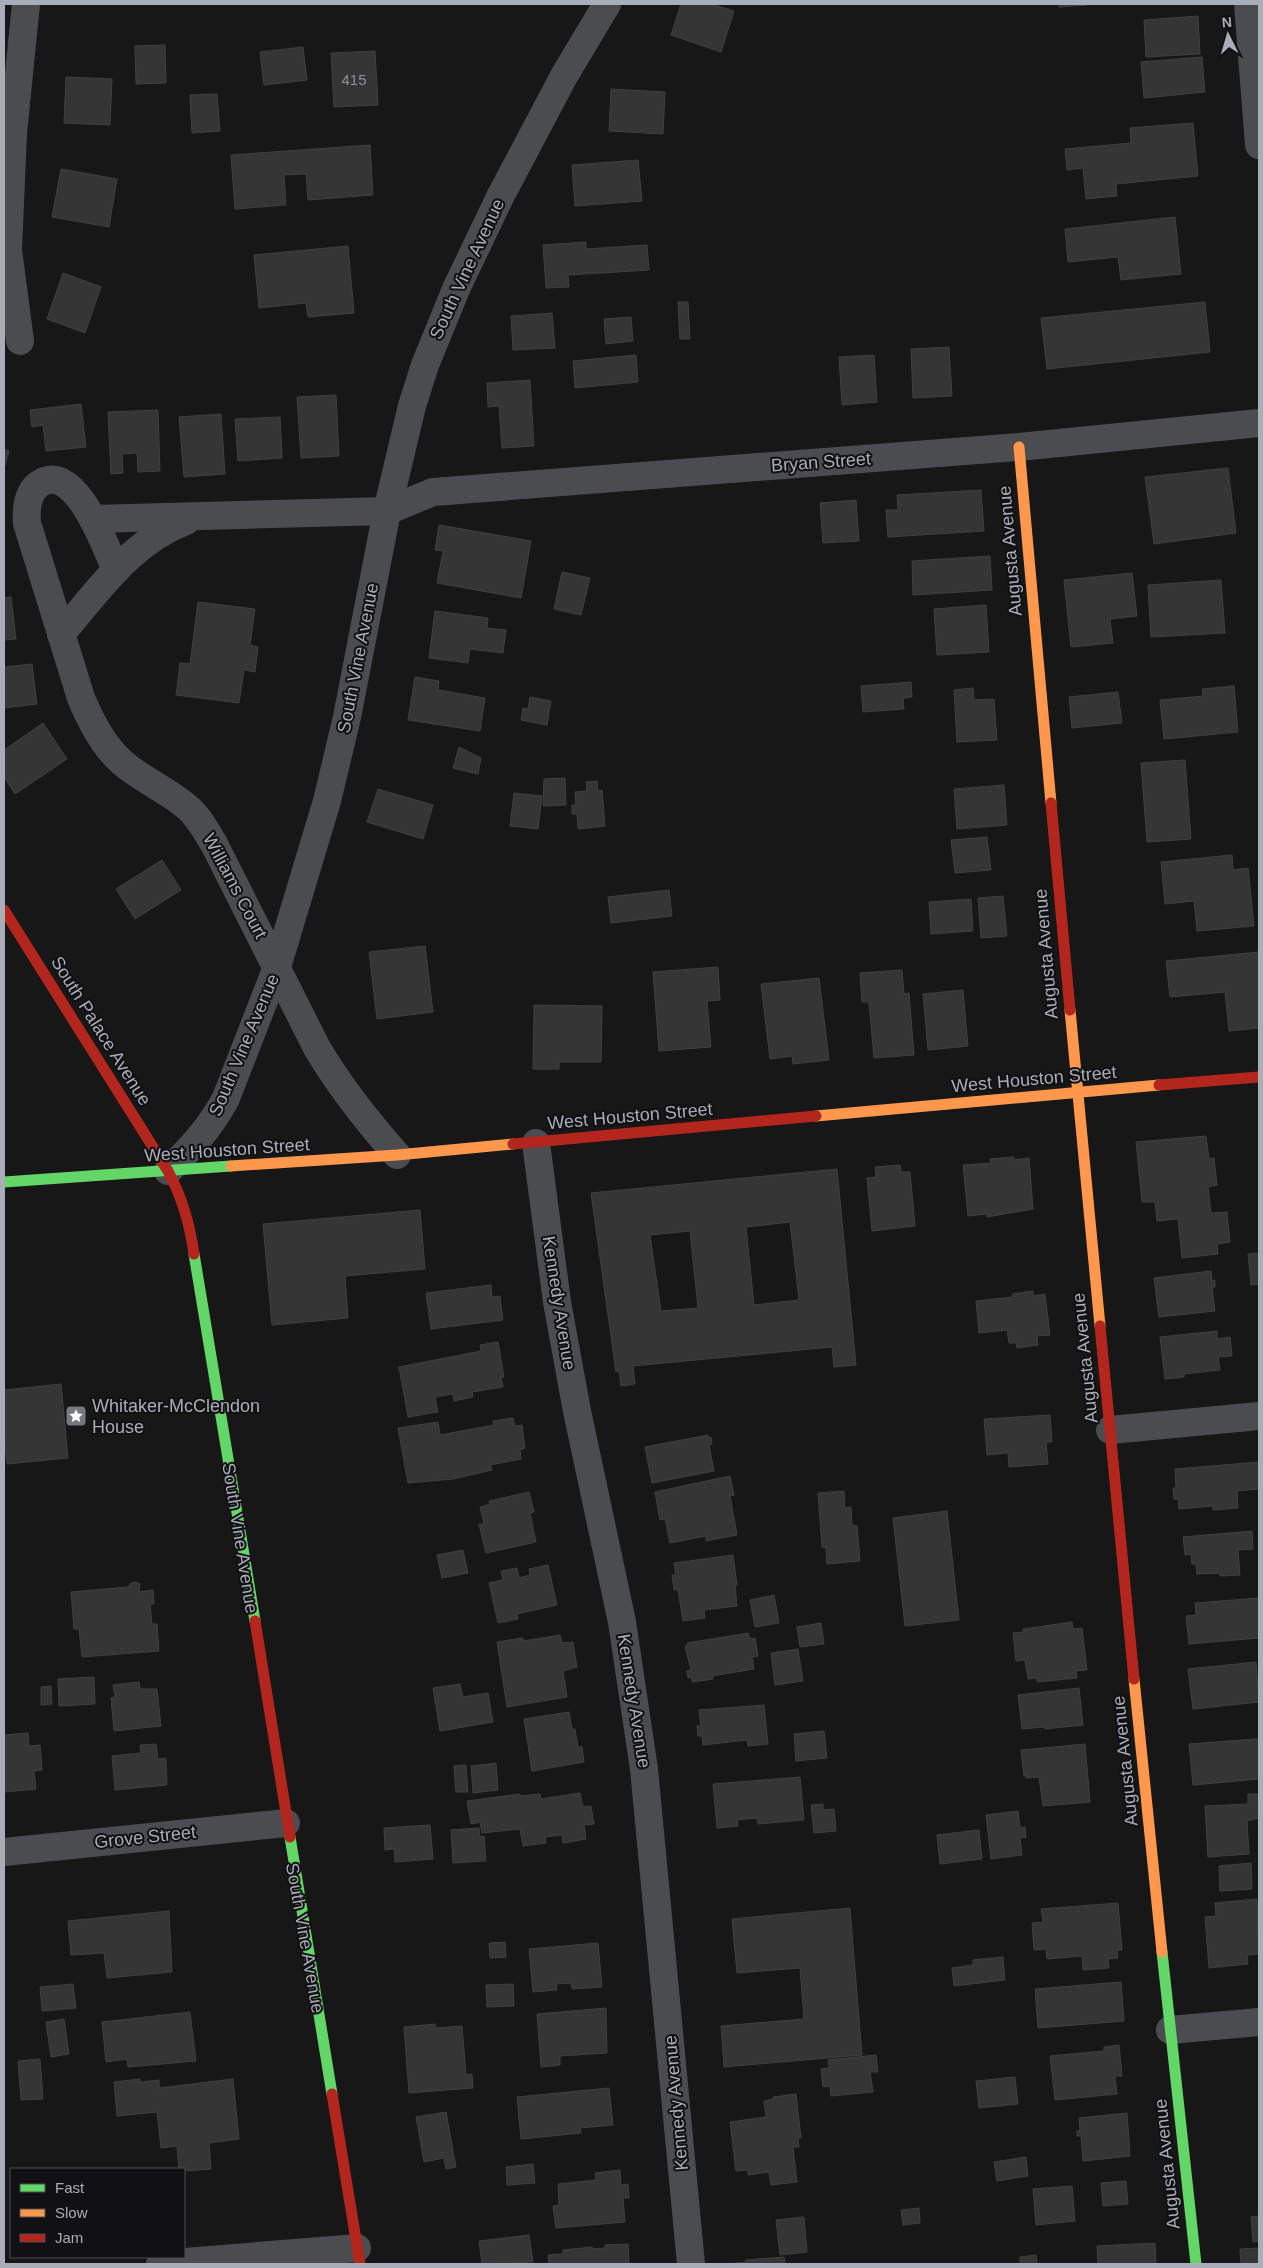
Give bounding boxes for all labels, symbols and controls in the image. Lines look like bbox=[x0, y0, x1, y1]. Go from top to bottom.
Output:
north arrow bbox=[1203, 10, 1253, 60]
text: N bbox=[1221, 14, 1233, 30]
house number: 415 bbox=[341, 71, 367, 88]
street label: South Vine Avenue bbox=[426, 196, 508, 342]
street label: Bryan Street bbox=[770, 449, 872, 475]
street label: Augusta Avenue bbox=[994, 485, 1026, 617]
street label: South Vine Avenue bbox=[334, 581, 382, 735]
street label: Williams Court bbox=[199, 830, 271, 942]
street label: Augusta Avenue bbox=[1030, 888, 1062, 1020]
street label: South Palace Avenue bbox=[47, 953, 155, 1109]
street label: South Vine Avenue bbox=[205, 971, 283, 1119]
street label: West Houston Street bbox=[951, 1062, 1117, 1096]
street label: West Houston Street bbox=[547, 1099, 713, 1133]
street label: West Houston Street bbox=[144, 1134, 310, 1166]
street label: Kennedy Avenue bbox=[539, 1234, 579, 1372]
street label: Augusta Avenue bbox=[1068, 1292, 1102, 1424]
place label: Whitaker-McClendon House bbox=[92, 1396, 260, 1437]
place icon: Whitaker-McClendon House bbox=[64, 1404, 88, 1428]
street label: South Vine Avenue bbox=[218, 1461, 262, 1615]
street label: Kennedy Avenue bbox=[614, 1632, 654, 1770]
street label: Augusta Avenue bbox=[1108, 1695, 1142, 1827]
street label: Grove Street bbox=[93, 1822, 197, 1852]
street label: South Vine Avenue bbox=[282, 1861, 328, 2015]
street label: Kennedy Avenue bbox=[660, 2034, 692, 2172]
street label: Augusta Avenue bbox=[1150, 2098, 1184, 2230]
legend bbox=[10, 2168, 185, 2258]
text: Fast bbox=[55, 2179, 85, 2196]
text: Slow bbox=[55, 2204, 88, 2221]
text: Jam bbox=[55, 2229, 83, 2246]

